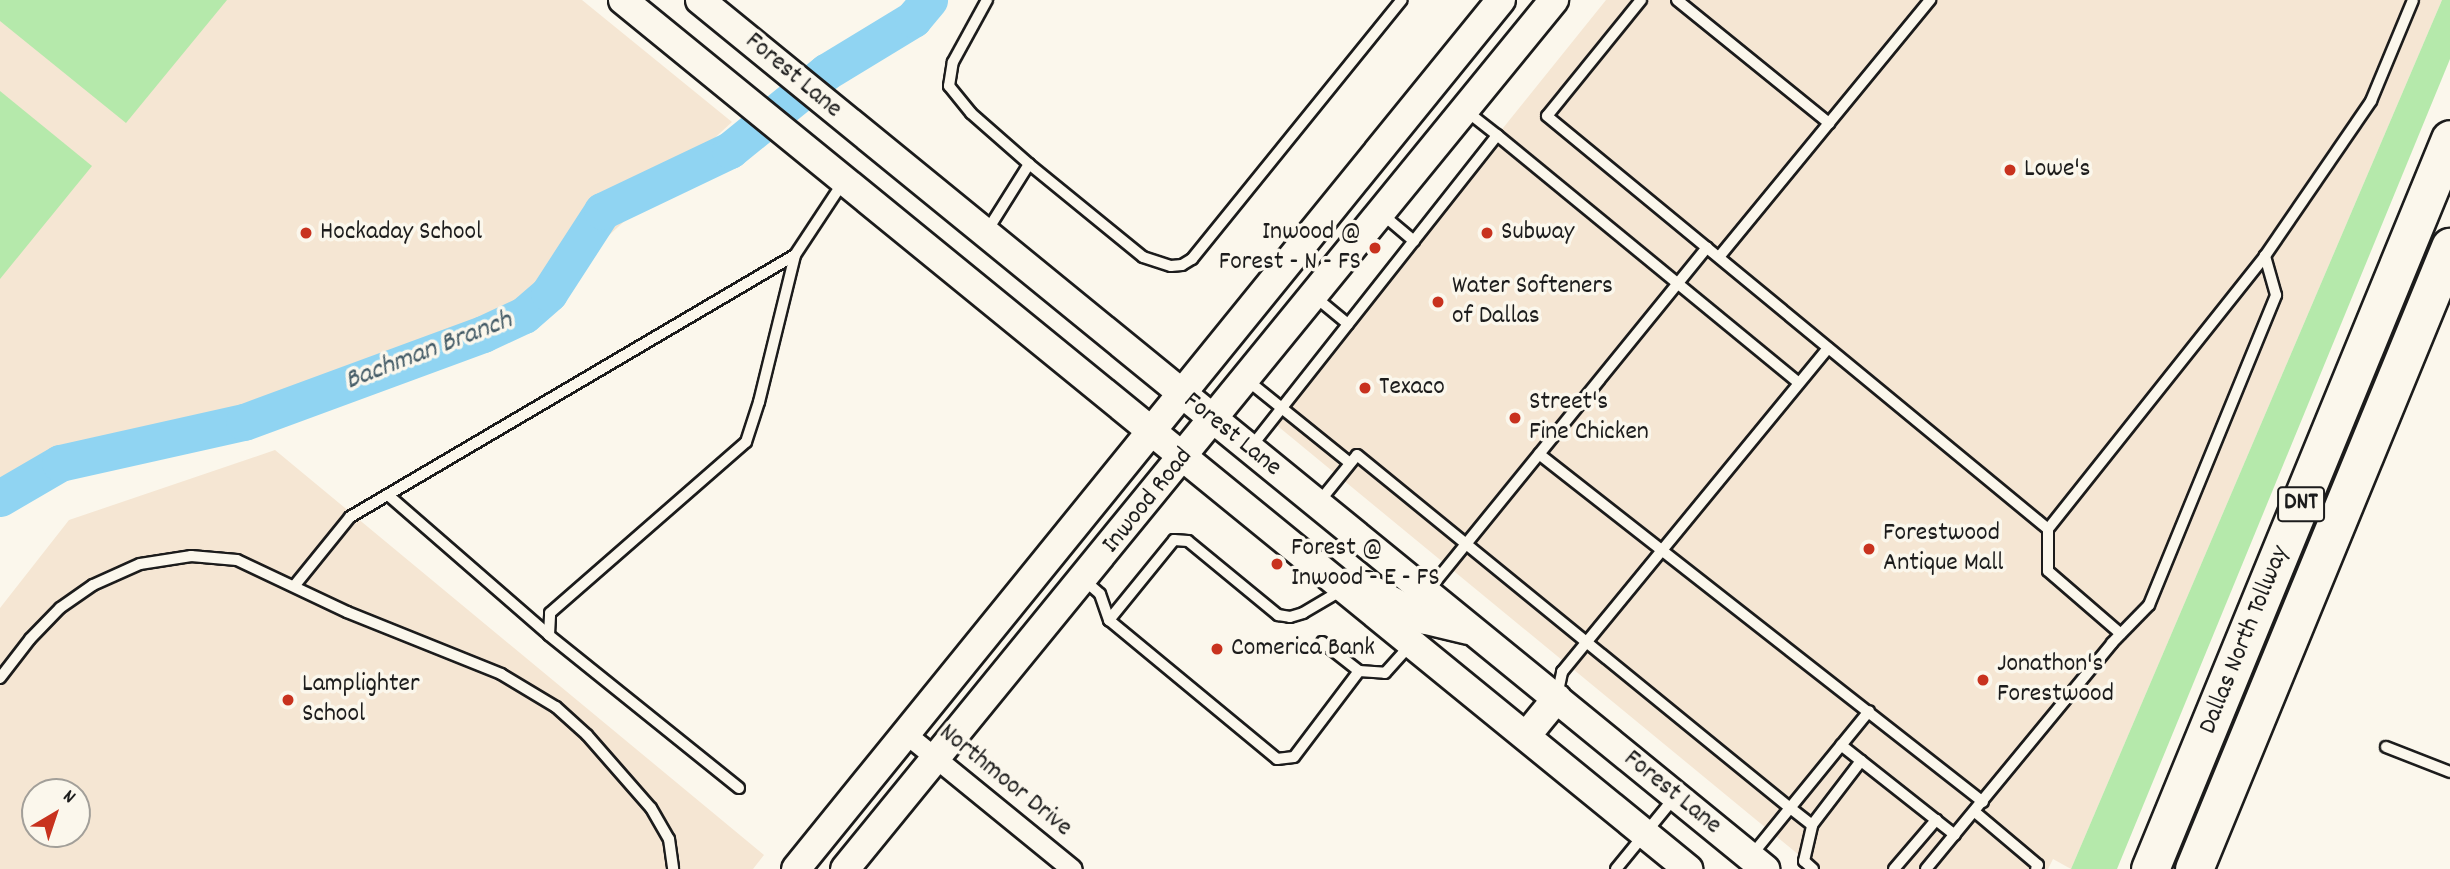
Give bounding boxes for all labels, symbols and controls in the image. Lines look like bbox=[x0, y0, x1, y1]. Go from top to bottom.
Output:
street label: Forest Lane bbox=[738, 26, 848, 126]
place label: Lowe's bbox=[2024, 154, 2090, 186]
marker: Lowe's bbox=[2002, 162, 2018, 178]
place label: Hockaday School bbox=[320, 217, 482, 249]
place label: Inwood @ Forest - N - FS bbox=[1219, 217, 1361, 278]
place label: Subway bbox=[1501, 217, 1574, 249]
marker: Hockaday School bbox=[298, 225, 314, 241]
marker: Subway bbox=[1479, 225, 1495, 241]
marker: Inwood @ Forest - N - FS bbox=[1367, 240, 1383, 256]
place label: Water Softeners of Dallas bbox=[1452, 271, 1613, 332]
marker: Water Softeners of Dallas bbox=[1430, 294, 1446, 310]
water label: Bachman Branch bbox=[341, 305, 517, 399]
place label: Texaco bbox=[1379, 372, 1445, 404]
marker: Texaco bbox=[1357, 380, 1373, 396]
street label: Forest Lane bbox=[1177, 386, 1287, 484]
place label: Street's Fine Chicken bbox=[1529, 387, 1649, 448]
marker: Street's Fine Chicken bbox=[1507, 410, 1523, 426]
street label: Inwood Road bbox=[1096, 442, 1200, 560]
road number: DNT bbox=[2276, 484, 2326, 524]
place label: Forestwood Antique Mall bbox=[1883, 518, 2004, 580]
place label: Forest @ Inwood - E - FS bbox=[1291, 533, 1440, 594]
marker: Forestwood Antique Mall bbox=[1861, 541, 1877, 557]
street label: Dallas North Tollway bbox=[2193, 541, 2297, 739]
marker: Forest @ Inwood - E - FS bbox=[1269, 556, 1285, 572]
place label: Comerica Bank bbox=[1231, 633, 1375, 665]
marker: Comerica Bank bbox=[1209, 641, 1225, 657]
place label: Jonathon's Forestwood bbox=[1997, 649, 2114, 710]
place label: Lamplighter School bbox=[302, 669, 420, 730]
marker: Jonathon's Forestwood bbox=[1975, 672, 1991, 688]
marker: Lamplighter School bbox=[280, 692, 296, 708]
street label: Northmoor Drive bbox=[932, 718, 1078, 844]
street label: Forest Lane bbox=[1617, 744, 1727, 842]
north arrow bbox=[21, 778, 91, 848]
text: N bbox=[56, 784, 80, 811]

